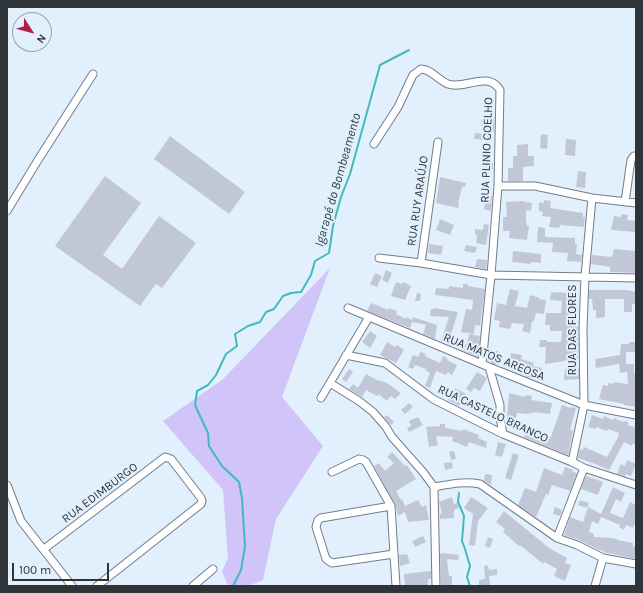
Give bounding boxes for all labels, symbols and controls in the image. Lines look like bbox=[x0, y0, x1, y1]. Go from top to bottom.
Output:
north arrow bbox=[12, 12, 52, 52]
text: N bbox=[34, 32, 49, 46]
street label: RUA PLINIO COELHO bbox=[478, 97, 496, 203]
water label: Igarapé do Bombeamento bbox=[311, 111, 365, 249]
street label: RUA RUY ARAÚJO bbox=[405, 155, 431, 247]
street label: RUA DAS FLORES bbox=[566, 285, 580, 375]
street label: RUA MATOS AREOSA bbox=[441, 330, 547, 384]
street label: RUA CASTELO BRANCO bbox=[435, 382, 551, 446]
street label: RUA EDIMBURGO bbox=[59, 460, 141, 526]
scale bar bbox=[14, 555, 111, 581]
text: 100 m bbox=[19, 563, 51, 577]

